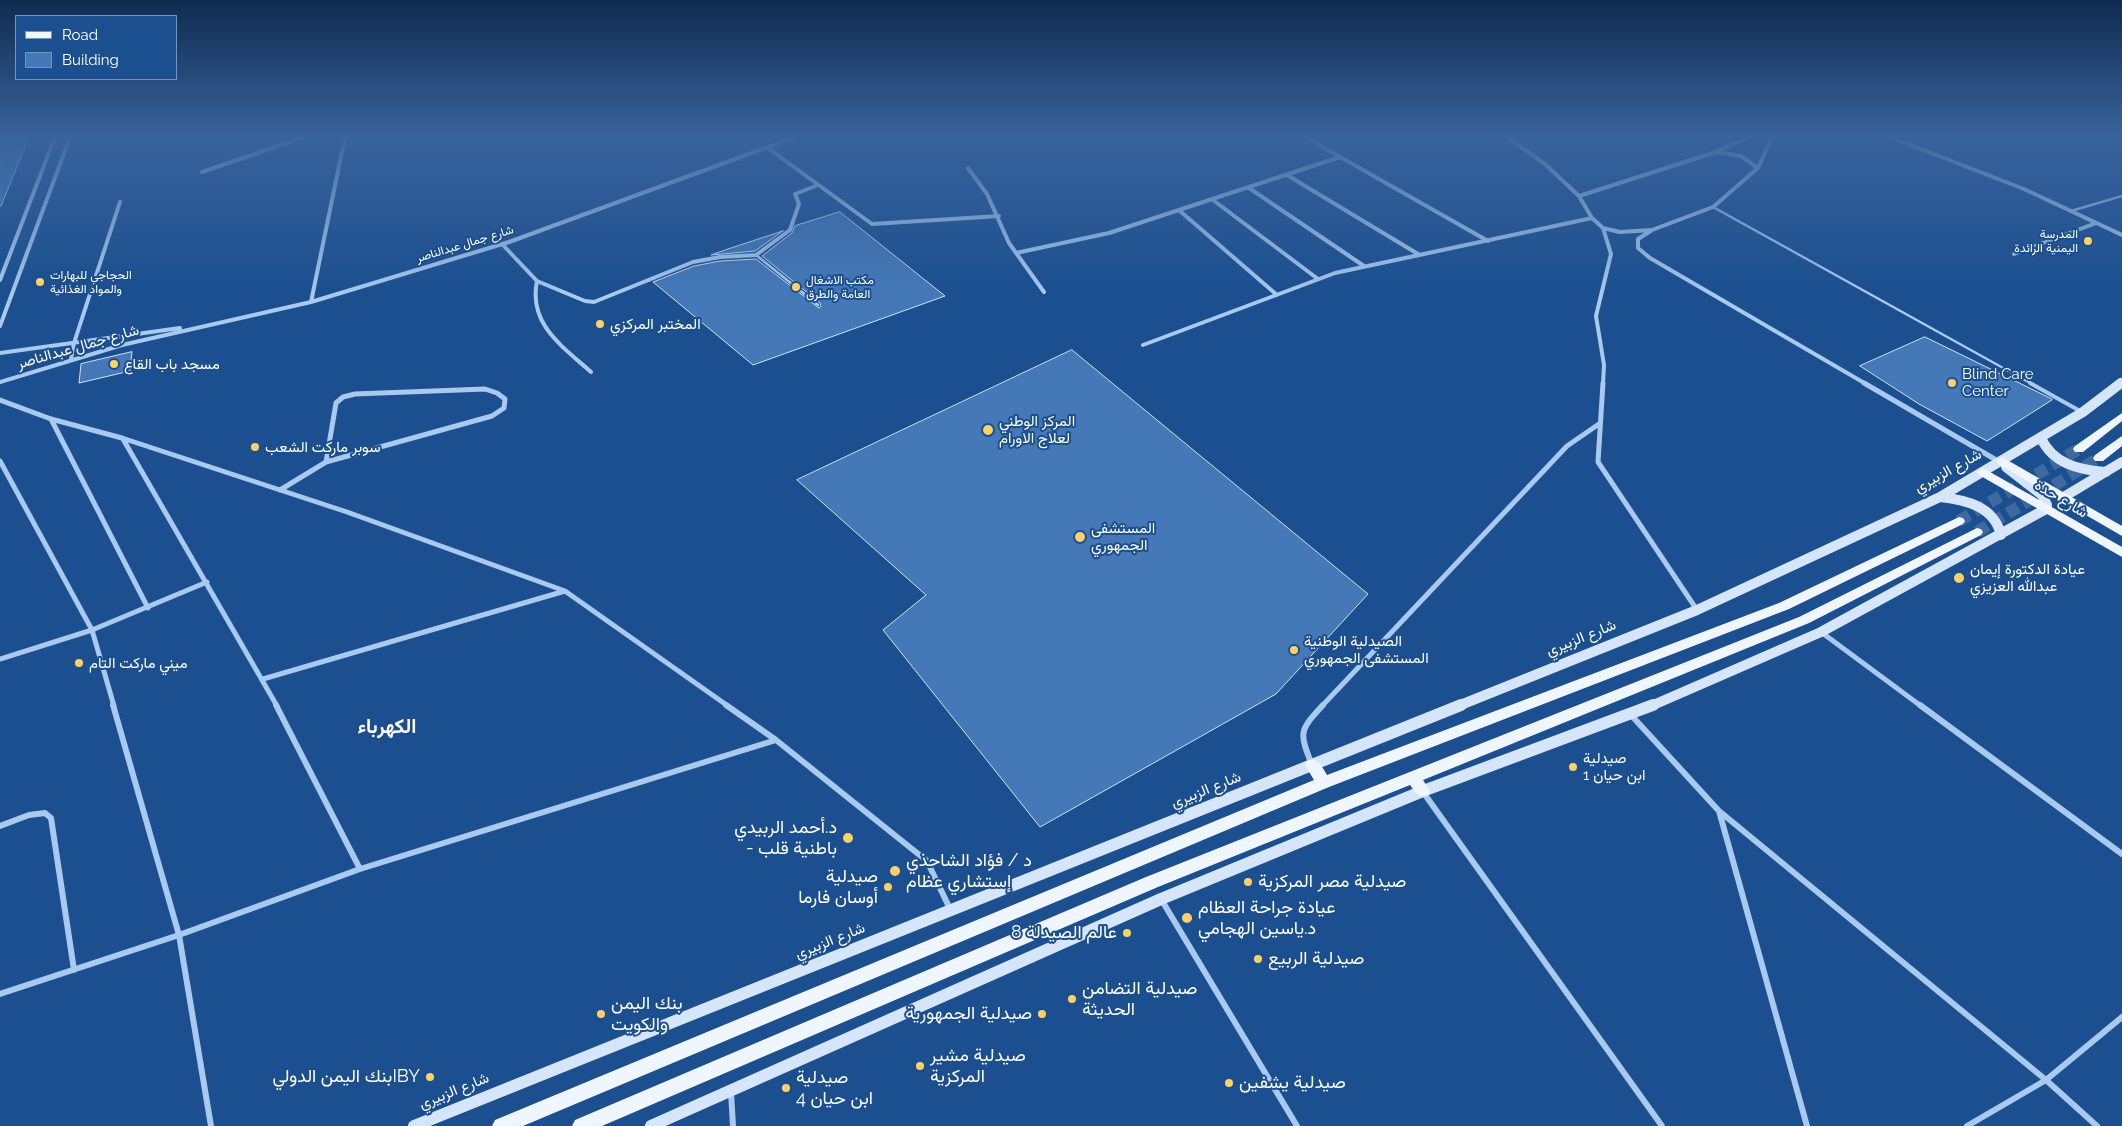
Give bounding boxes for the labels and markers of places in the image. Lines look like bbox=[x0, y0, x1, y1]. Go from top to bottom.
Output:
place label: المدرسة اليمنية الرائدة bbox=[2014, 227, 2078, 255]
marker: المدرسة اليمنية الرائدة bbox=[2082, 235, 2094, 247]
place label: الحجاجي للبهارات والمواد الغذائية bbox=[50, 268, 132, 296]
place label: مكتب الاشغال العامة والطرق bbox=[806, 273, 874, 301]
marker: الحجاجي للبهارات والمواد الغذائية bbox=[34, 276, 46, 288]
marker: مكتب الاشغال العامة والطرق bbox=[790, 281, 802, 293]
place label: المختبر المركزي bbox=[610, 315, 701, 333]
marker: المختبر المركزي bbox=[594, 318, 606, 330]
place label: مسجد باب القاع bbox=[124, 355, 220, 373]
marker: مسجد باب القاع bbox=[108, 358, 120, 370]
place label: Blind Care Center bbox=[1962, 365, 2034, 400]
marker: Blind Care Center bbox=[1946, 377, 1958, 389]
place label: المركز الوطني لعلاج الاورام bbox=[999, 412, 1075, 447]
marker: المركز الوطني لعلاج الاورام bbox=[981, 423, 995, 437]
place label: سوبر ماركت الشعب bbox=[265, 438, 381, 456]
marker: سوبر ماركت الشعب bbox=[249, 441, 261, 453]
place label: المستشفى الجمهوري bbox=[1091, 519, 1155, 554]
marker: المستشفى الجمهوري bbox=[1073, 530, 1087, 544]
place label: عيادة الدكتورة إيمان عبدالله العزيزي bbox=[1970, 560, 2085, 595]
marker: عيادة الدكتورة إيمان عبدالله العزيزي bbox=[1952, 571, 1966, 585]
place label: الصيدلية الوطنية المستشفى الجمهوري bbox=[1304, 632, 1429, 667]
marker: الصيدلية الوطنية المستشفى الجمهوري bbox=[1288, 644, 1300, 656]
place label: ميني ماركت التام bbox=[89, 654, 188, 672]
marker: ميني ماركت التام bbox=[73, 657, 85, 669]
place label: صيدلية ابن حيان 1 bbox=[1583, 749, 1645, 784]
marker: صيدلية ابن حيان 1 bbox=[1567, 761, 1579, 773]
place label: د.أحمد الربيدي - باطنية قلب bbox=[734, 817, 837, 860]
marker: د.أحمد الربيدي - باطنية قلب bbox=[841, 831, 855, 845]
place label: د / فؤاد الشاحذي إستشاري عظام bbox=[906, 850, 1032, 892]
marker: د / فؤاد الشاحذي إستشاري عظام bbox=[888, 864, 902, 878]
place label: صيدلية أوسان فارما bbox=[798, 866, 878, 909]
place label: صيدلية مصر المركزية bbox=[1258, 871, 1406, 893]
marker: صيدلية مصر المركزية bbox=[1242, 876, 1254, 888]
marker: صيدلية أوسان فارما bbox=[882, 881, 894, 893]
place label: عيادة جراحة العظام د.ياسين الهجامي bbox=[1198, 897, 1335, 940]
marker: عيادة جراحة العظام د.ياسين الهجامي bbox=[1180, 911, 1194, 925]
place label: عالم الصيدلة 8 bbox=[1011, 922, 1117, 944]
marker: عالم الصيدلة 8 bbox=[1121, 927, 1133, 939]
place label: صيدلية الربيع bbox=[1268, 948, 1364, 970]
marker: صيدلية الربيع bbox=[1252, 953, 1264, 965]
place label: صيدلية التضامن الحديثة bbox=[1082, 978, 1197, 1021]
place label: بنك اليمن والكويت bbox=[611, 993, 683, 1036]
marker: صيدلية التضامن الحديثة bbox=[1066, 993, 1078, 1005]
place label: صيدلية الجمهورية bbox=[905, 1003, 1032, 1025]
marker: بنك اليمن والكويت bbox=[595, 1008, 607, 1020]
marker: صيدلية الجمهورية bbox=[1036, 1008, 1048, 1020]
place label: صيدلية مشير المركزية bbox=[930, 1045, 1026, 1088]
marker: صيدلية مشير المركزية bbox=[914, 1060, 926, 1072]
place label: بنك اليمن الدوليIBY bbox=[272, 1066, 420, 1088]
place label: صيدلية ابن حيان 4 bbox=[796, 1067, 873, 1110]
marker: بنك اليمن الدوليIBY bbox=[424, 1071, 436, 1083]
place label: صيدلية يشفين bbox=[1239, 1072, 1346, 1094]
marker: صيدلية يشفين bbox=[1223, 1077, 1235, 1089]
marker: صيدلية ابن حيان 4 bbox=[780, 1082, 792, 1094]

